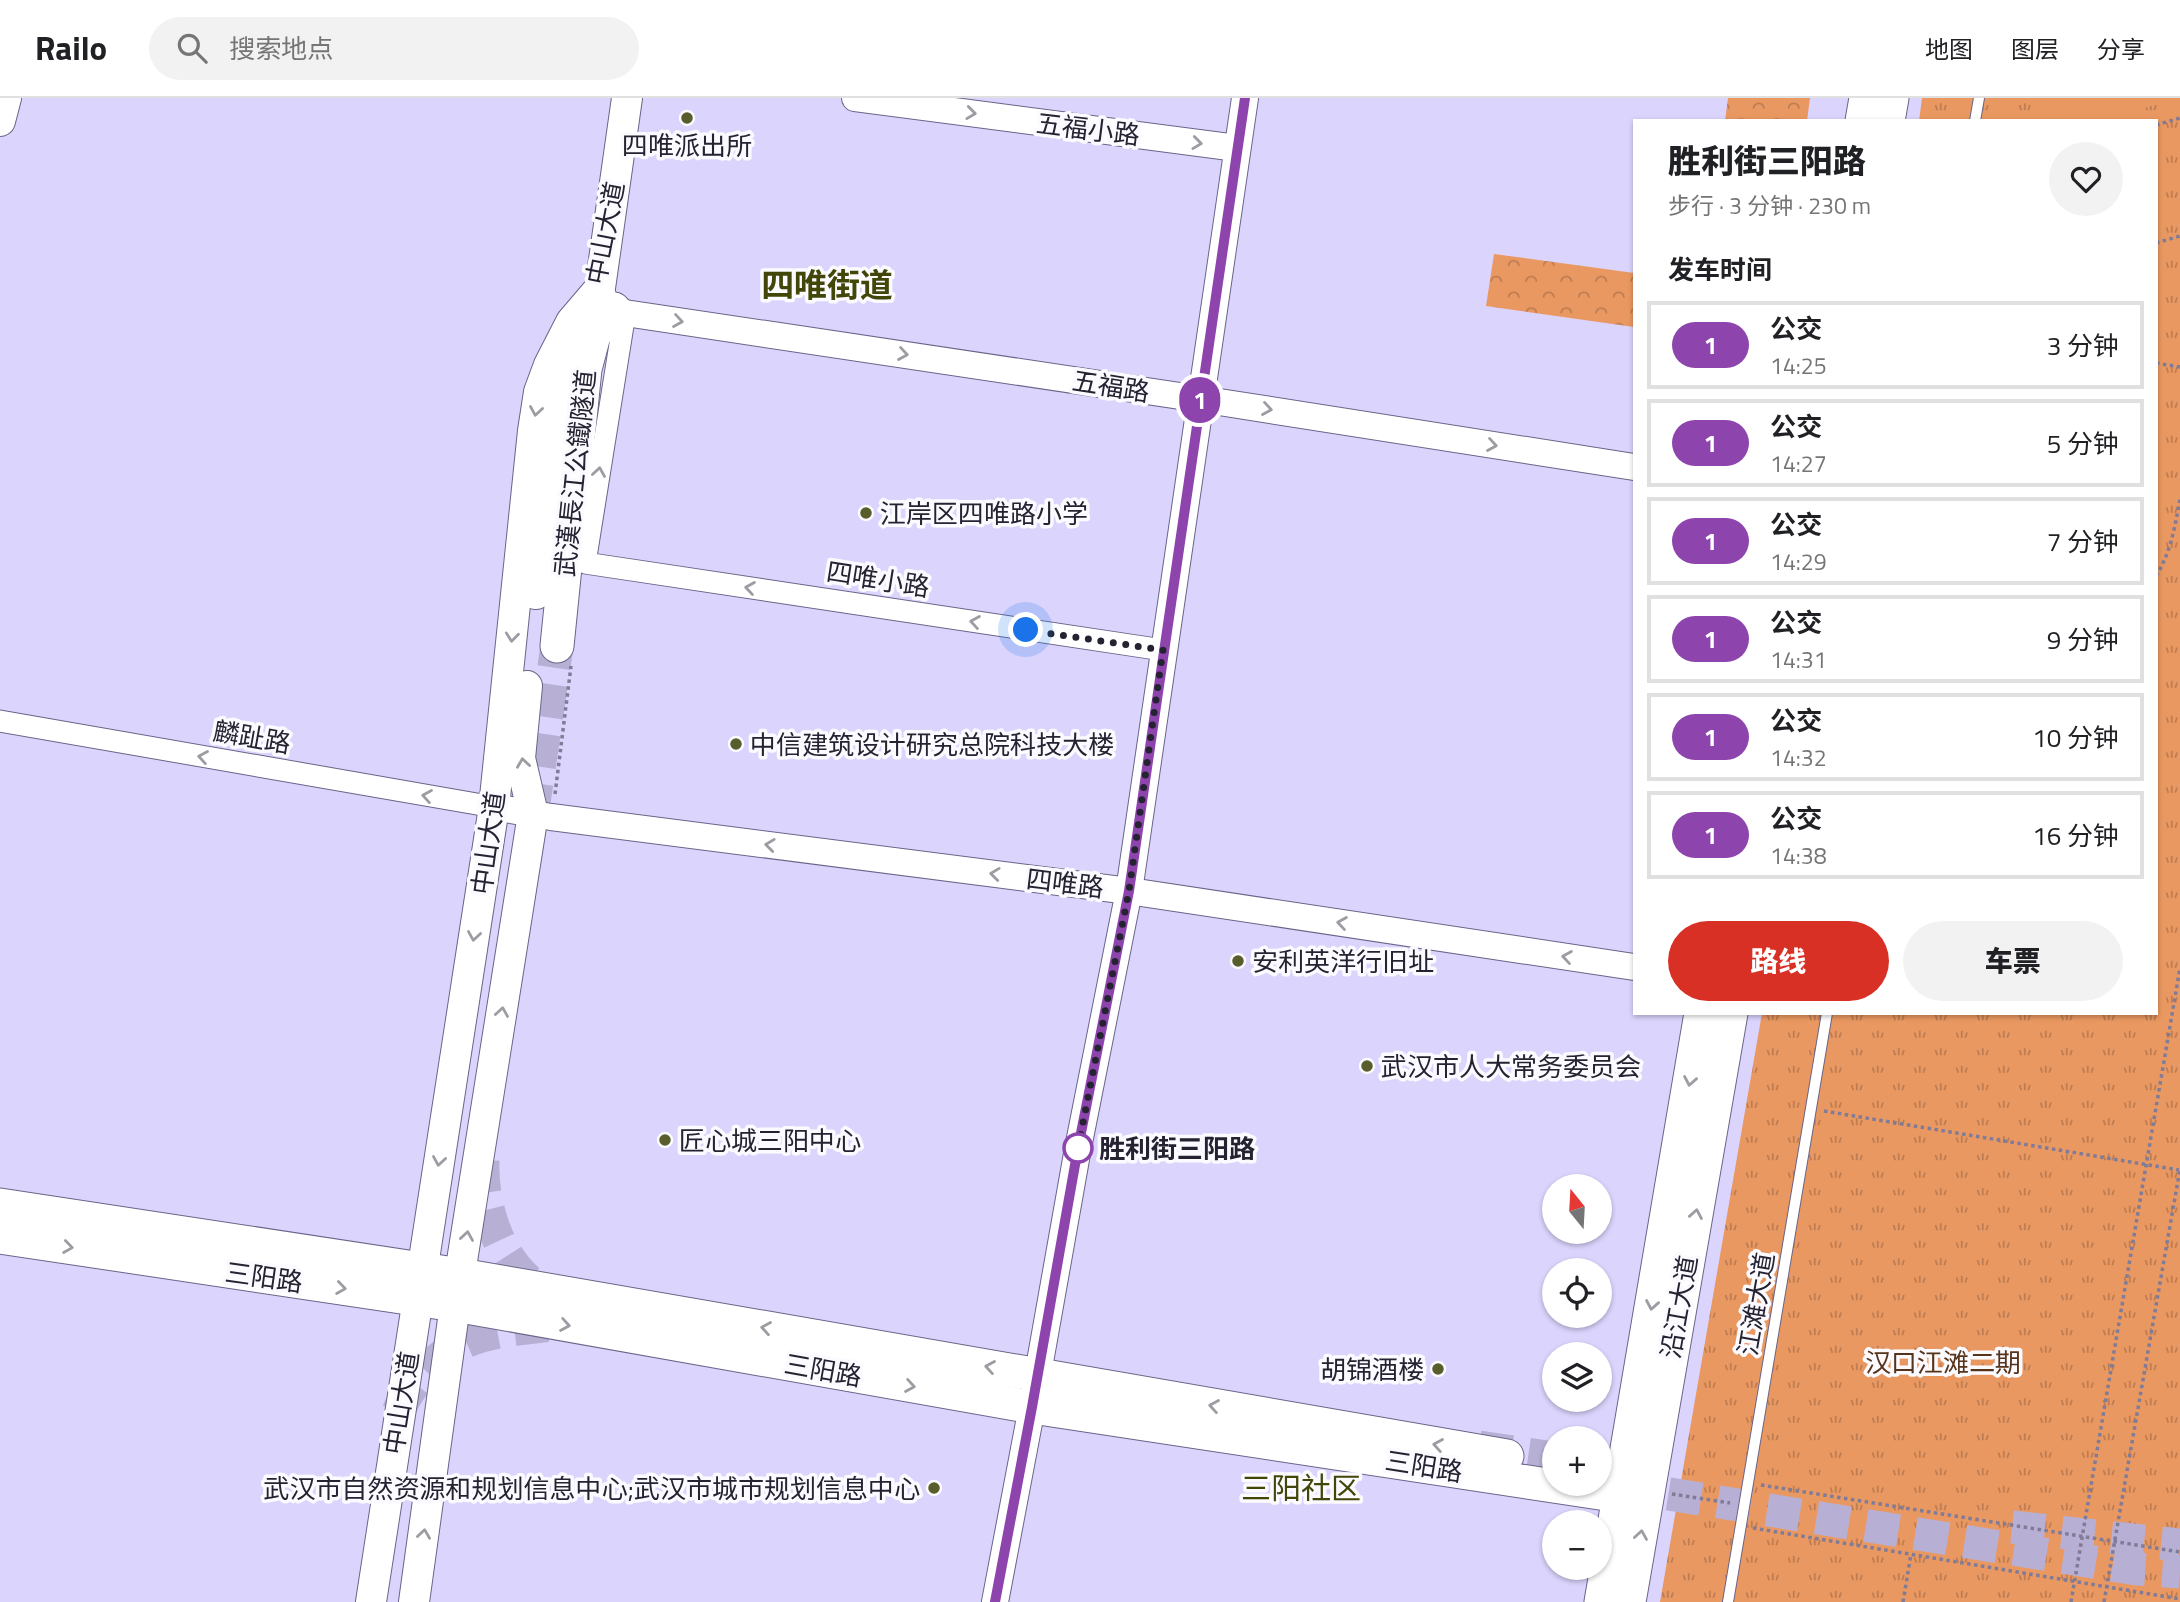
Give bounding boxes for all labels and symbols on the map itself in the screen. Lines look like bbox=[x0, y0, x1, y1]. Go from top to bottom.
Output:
street label: 五福小路 bbox=[1034, 103, 1142, 155]
one-way arrow bbox=[966, 106, 977, 121]
marker: 四唯派出所 bbox=[679, 110, 695, 126]
place label: 四唯派出所 bbox=[622, 126, 752, 165]
one-way arrow bbox=[1191, 135, 1203, 150]
street label: 中山大道 bbox=[576, 178, 634, 288]
district label: 四唯街道 bbox=[761, 260, 893, 310]
one-way arrow bbox=[672, 313, 684, 328]
one-way arrow bbox=[897, 347, 909, 362]
street label: 五福路 bbox=[1069, 361, 1153, 411]
street label: 武漢長江公鐵隧道 bbox=[545, 368, 605, 578]
line badge: 1 bbox=[1177, 377, 1223, 423]
one-way arrow bbox=[1261, 402, 1273, 417]
one-way arrow bbox=[529, 405, 544, 417]
one-way arrow bbox=[1486, 437, 1498, 452]
one-way arrow bbox=[592, 466, 607, 478]
place label: 江岸区四唯路小学 bbox=[880, 494, 1088, 533]
marker: 江岸区四唯路小学 bbox=[858, 505, 874, 521]
street label: 四唯小路 bbox=[824, 552, 932, 606]
one-way arrow bbox=[744, 581, 756, 596]
your location bbox=[1008, 612, 1043, 647]
one-way arrow bbox=[969, 615, 981, 630]
one-way arrow bbox=[504, 632, 519, 643]
street label: 麟趾路 bbox=[210, 711, 294, 763]
place label: 中信建筑设计研究总院科技大楼 bbox=[750, 725, 1114, 764]
marker: 中信建筑设计研究总院科技大楼 bbox=[728, 736, 744, 752]
one-way arrow bbox=[197, 750, 209, 765]
one-way arrow bbox=[515, 757, 530, 769]
one-way arrow bbox=[421, 789, 433, 804]
street label: 中山大道 bbox=[461, 789, 515, 897]
one-way arrow bbox=[764, 837, 776, 852]
street label: 四唯路 bbox=[1024, 859, 1106, 907]
one-way arrow bbox=[990, 867, 1001, 882]
one-way arrow bbox=[1336, 916, 1348, 931]
one-way arrow bbox=[467, 930, 482, 942]
place label: 安利英洋行旧址 bbox=[1252, 942, 1434, 981]
one-way arrow bbox=[1561, 949, 1573, 964]
marker: 安利英洋行旧址 bbox=[1230, 953, 1246, 969]
one-way arrow bbox=[494, 1006, 509, 1018]
place label: 武汉市人大常务委员会 bbox=[1381, 1047, 1641, 1086]
marker: 武汉市人大常务委员会 bbox=[1359, 1058, 1375, 1074]
one-way arrow bbox=[1683, 1075, 1698, 1086]
place label: 匠心城三阳中心 bbox=[679, 1121, 861, 1160]
place label: 胜利街三阳路 bbox=[1099, 1129, 1255, 1168]
marker: 匠心城三阳中心 bbox=[657, 1132, 673, 1148]
marker: 胜利街三阳路 bbox=[1063, 1133, 1093, 1163]
one-way arrow bbox=[432, 1155, 447, 1167]
north arrow bbox=[1542, 1174, 1612, 1244]
one-way arrow bbox=[1688, 1208, 1703, 1220]
one-way arrow bbox=[459, 1231, 474, 1242]
one-way arrow bbox=[62, 1240, 73, 1255]
street label: 江滩大道 bbox=[1728, 1249, 1784, 1359]
street label: 三阳路 bbox=[223, 1252, 305, 1302]
street label: 沿江大道 bbox=[1651, 1252, 1707, 1362]
one-way arrow bbox=[335, 1280, 347, 1295]
one-way arrow bbox=[1645, 1299, 1660, 1311]
one-way arrow bbox=[560, 1317, 571, 1332]
one-way arrow bbox=[760, 1321, 772, 1336]
park label: 汉口江滩二期 bbox=[1865, 1343, 2021, 1382]
street label: 三阳路 bbox=[781, 1344, 865, 1396]
street label: 中山大道 bbox=[374, 1349, 428, 1457]
place label: 胡锦酒楼 bbox=[1320, 1350, 1424, 1389]
one-way arrow bbox=[984, 1360, 996, 1375]
marker: 胡锦酒楼 bbox=[1430, 1361, 1446, 1377]
one-way arrow bbox=[904, 1378, 916, 1393]
one-way arrow bbox=[1208, 1399, 1220, 1414]
one-way arrow bbox=[1433, 1438, 1445, 1453]
street label: 三阳路 bbox=[1382, 1441, 1466, 1491]
district label: 三阳社区 bbox=[1241, 1465, 1361, 1511]
place label: 武汉市自然资源和规划信息中心;武汉市城市规划信息中心 bbox=[264, 1469, 920, 1508]
marker: 武汉市自然资源和规划信息中心;武汉市城市规划信息中心 bbox=[926, 1480, 942, 1496]
one-way arrow bbox=[416, 1529, 431, 1540]
one-way arrow bbox=[1633, 1529, 1648, 1541]

